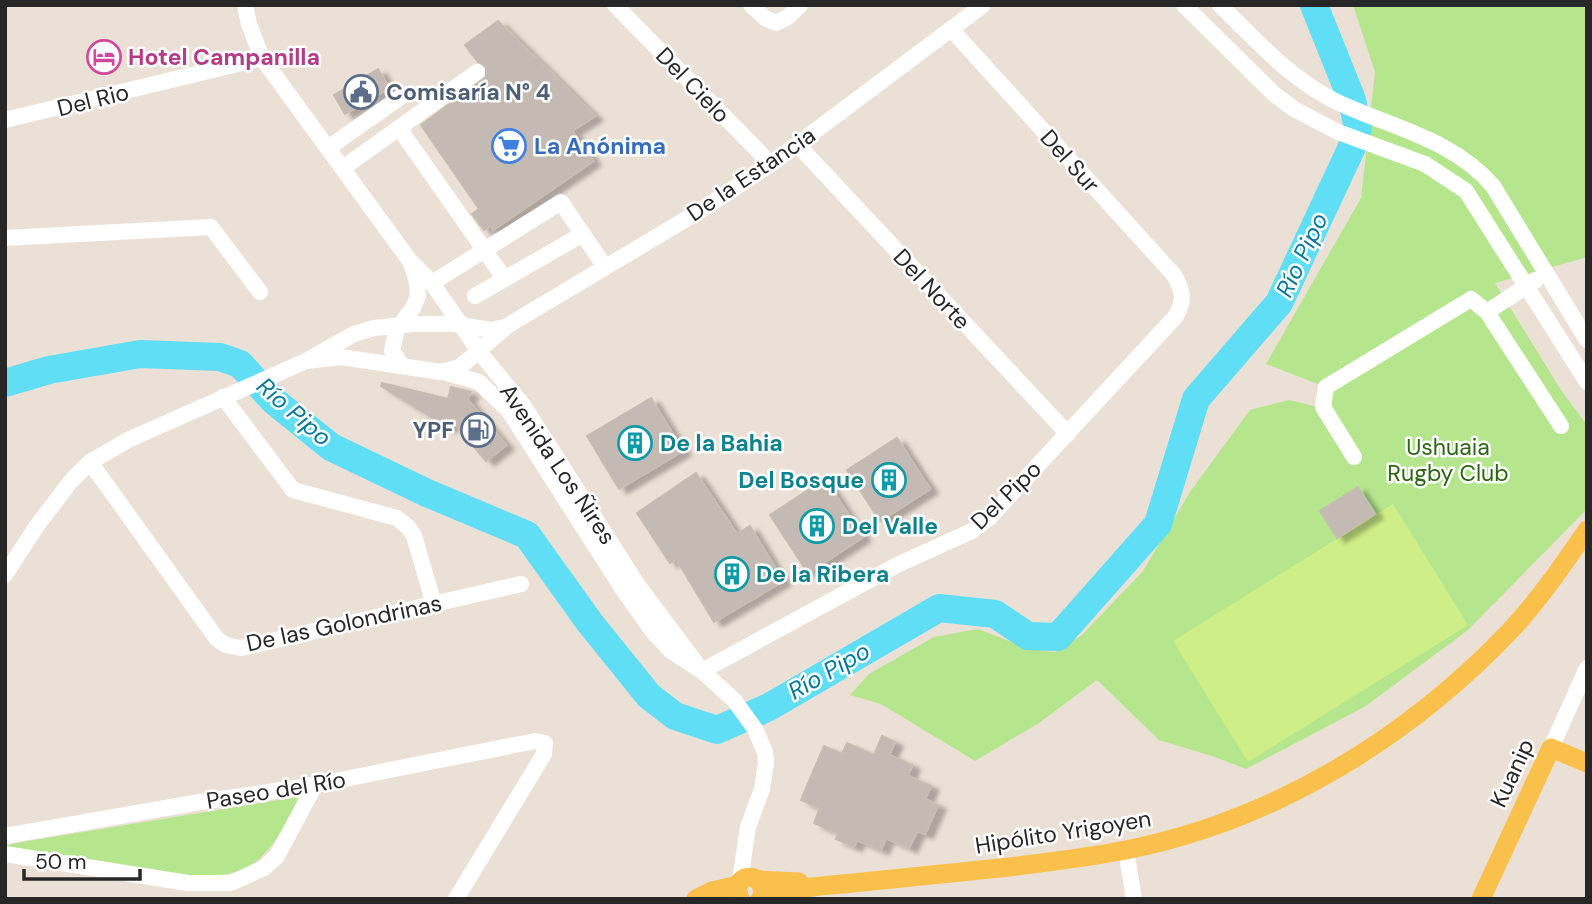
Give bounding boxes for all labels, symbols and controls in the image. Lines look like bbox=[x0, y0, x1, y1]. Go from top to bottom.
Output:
hotel icon: Hotel Campanilla bbox=[85, 38, 123, 76]
street label: Del Cielo bbox=[650, 41, 736, 129]
place label: Hotel Campanilla bbox=[128, 42, 320, 72]
public building icon: Comisaría N° 4 bbox=[342, 73, 380, 111]
street label: Del Rio bbox=[54, 77, 132, 123]
place label: Comisaría N° 4 bbox=[386, 77, 551, 107]
street label: De la Estancia bbox=[681, 120, 821, 228]
street label: Del Sur bbox=[1034, 123, 1106, 199]
supermarket icon: La Anónima bbox=[490, 127, 528, 165]
place label: La Anónima bbox=[534, 131, 666, 161]
water label: Río Pipo bbox=[1269, 208, 1335, 302]
street label: Del Norte bbox=[887, 242, 977, 336]
water label: Río Pipo bbox=[250, 370, 338, 453]
street label: Avenida Los Ñires bbox=[493, 378, 623, 550]
fuel station icon: YPF bbox=[459, 411, 497, 449]
place label: YPF bbox=[412, 415, 454, 445]
building icon: De la Bahia bbox=[616, 424, 654, 462]
place label: De la Bahia bbox=[660, 428, 783, 458]
park label: Ushuaia Rugby Club bbox=[1387, 432, 1509, 488]
street label: Del Pipo bbox=[964, 454, 1048, 536]
building icon: Del Bosque bbox=[870, 461, 908, 499]
place label: Del Bosque bbox=[738, 465, 864, 495]
building icon: Del Valle bbox=[798, 507, 836, 545]
place label: Del Valle bbox=[842, 511, 938, 541]
building icon: De la Ribera bbox=[713, 555, 751, 593]
place label: De la Ribera bbox=[756, 559, 889, 589]
street label: De las Golondrinas bbox=[244, 588, 444, 658]
water label: Río Pipo bbox=[782, 635, 875, 706]
street label: Kuanip bbox=[1483, 734, 1541, 812]
street label: Paseo del Río bbox=[204, 764, 348, 816]
street label: Hipólito Yrigoyen bbox=[973, 803, 1153, 861]
scale bar bbox=[24, 838, 140, 882]
text: 50 m bbox=[35, 848, 86, 876]

